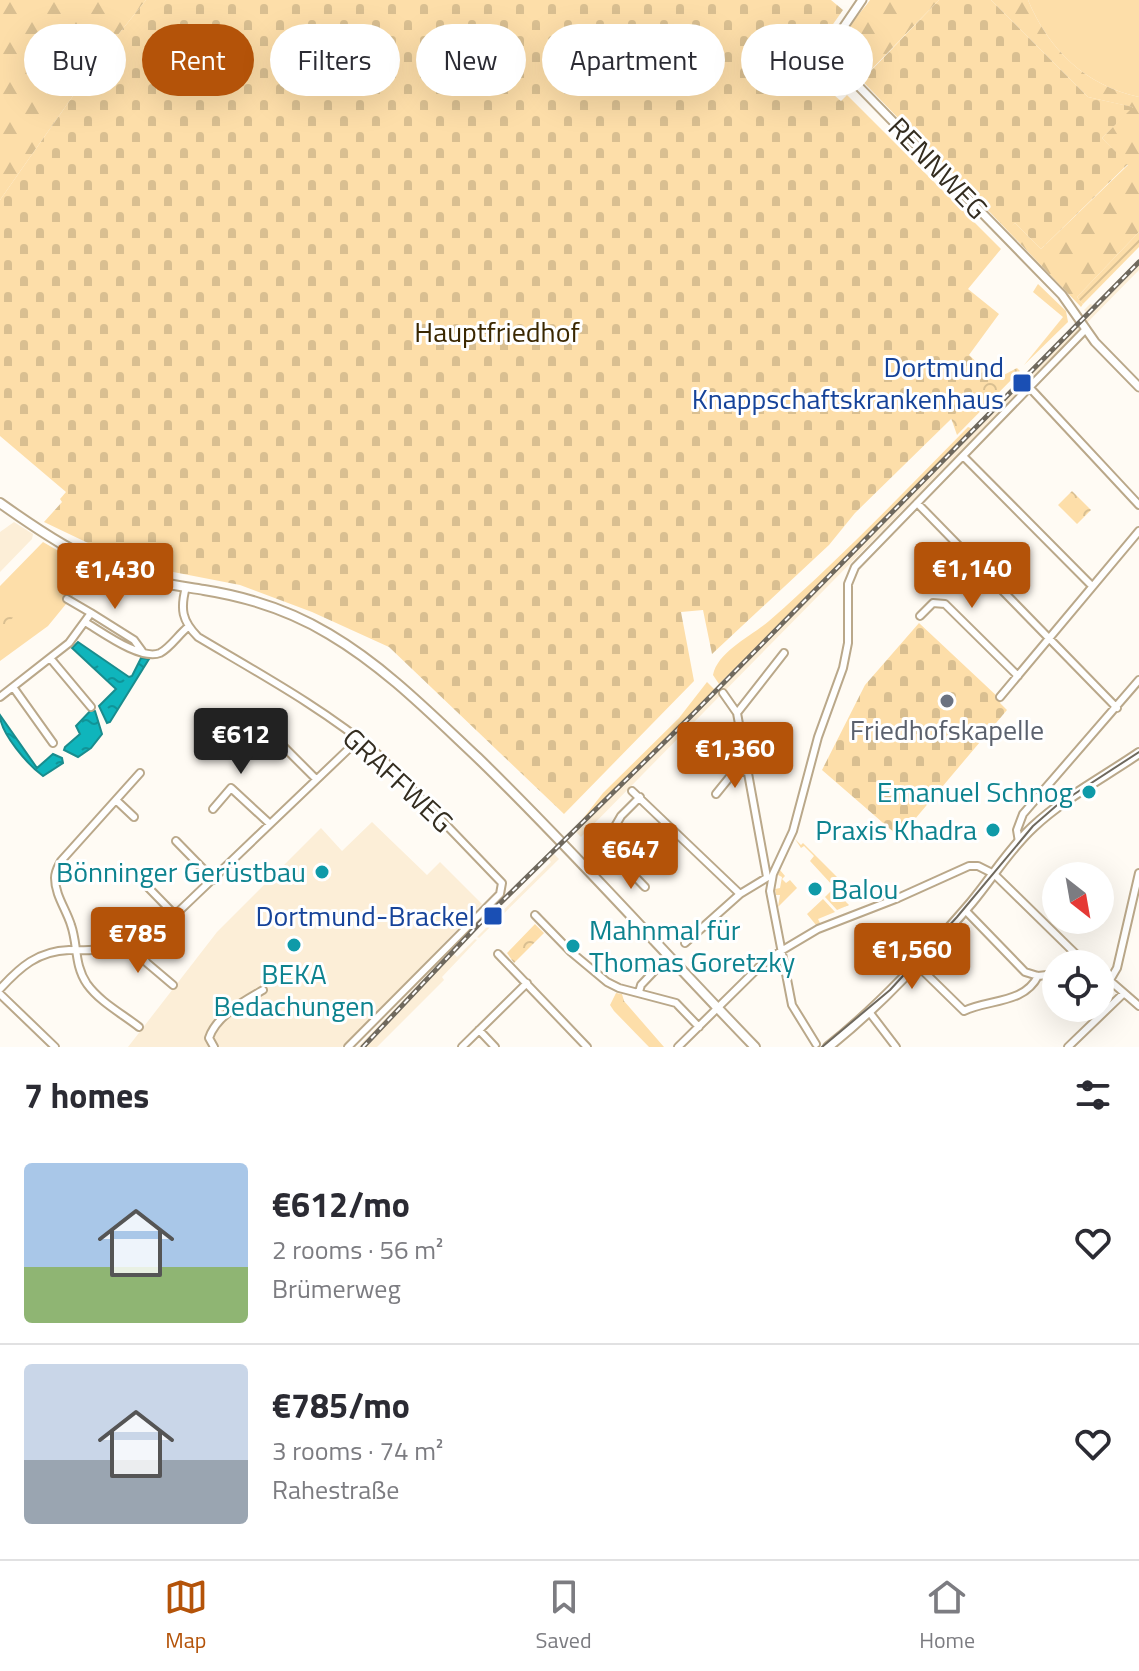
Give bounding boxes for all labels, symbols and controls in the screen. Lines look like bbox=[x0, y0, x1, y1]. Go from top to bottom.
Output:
chip: Buy bbox=[24, 24, 126, 96]
chip: Rent bbox=[142, 24, 254, 96]
chip: Filters bbox=[270, 24, 400, 96]
chip: New bbox=[416, 24, 526, 96]
chip: Apartment bbox=[542, 24, 725, 96]
chip: House bbox=[741, 24, 873, 96]
street label: RENNWEG bbox=[878, 107, 998, 229]
park label: Hauptfriedhof bbox=[414, 310, 580, 353]
place label: Dortmund Knappschaftskrankenhaus bbox=[692, 345, 1004, 420]
marker: Dortmund Knappschaftskrankenhaus bbox=[1011, 372, 1033, 394]
pin: €1,140 bbox=[907, 542, 1037, 610]
pin: €1,430 bbox=[50, 543, 180, 611]
text: €1,140 bbox=[932, 548, 1012, 587]
text: €1,430 bbox=[75, 549, 155, 588]
marker: Friedhofskapelle bbox=[938, 692, 956, 710]
pin: €612 bbox=[194, 708, 288, 776]
place label: Friedhofskapelle bbox=[850, 708, 1044, 751]
text: €612 bbox=[212, 714, 270, 753]
street label: GRAFFWEG bbox=[333, 717, 463, 842]
pin: €1,360 bbox=[670, 722, 800, 790]
text: €1,360 bbox=[695, 728, 775, 767]
place label: Emanuel Schnog bbox=[877, 770, 1073, 813]
marker: Emanuel Schnog bbox=[1080, 783, 1098, 801]
place label: Praxis Khadra bbox=[815, 808, 977, 851]
marker: Praxis Khadra bbox=[984, 821, 1002, 839]
pin: €647 bbox=[584, 823, 678, 891]
text: €647 bbox=[602, 829, 660, 868]
place label: Bönninger Gerüstbau bbox=[56, 850, 306, 893]
north arrow bbox=[1042, 862, 1114, 934]
map controls bbox=[1042, 862, 1114, 1022]
marker: Bönninger Gerüstbau bbox=[313, 863, 331, 881]
place label: Balou bbox=[831, 867, 898, 910]
marker: Balou bbox=[806, 880, 824, 898]
place label: Dortmund-Brackel bbox=[255, 894, 475, 937]
marker: Dortmund-Brackel bbox=[482, 905, 504, 927]
pin: €785 bbox=[91, 907, 185, 975]
place label: Mahnmal für Thomas Goretzky bbox=[589, 908, 795, 983]
text: €785 bbox=[109, 913, 167, 952]
pin: €1,560 bbox=[847, 923, 977, 991]
text: €1,560 bbox=[872, 929, 952, 968]
marker: BEKA Bedachungen bbox=[285, 936, 303, 954]
marker: Mahnmal für Thomas Goretzky bbox=[564, 937, 582, 955]
button: locate bbox=[1042, 950, 1114, 1022]
place label: BEKA Bedachungen bbox=[214, 952, 374, 1027]
text: 7 homes bbox=[24, 1069, 149, 1121]
icon: filters bbox=[1071, 1073, 1115, 1117]
text: €612/mo bbox=[272, 1178, 410, 1230]
icon: home bbox=[88, 1195, 184, 1291]
icon: heart bbox=[1071, 1221, 1115, 1265]
text: 2 rooms · 56 m² bbox=[272, 1230, 443, 1269]
text: Brümerweg bbox=[272, 1269, 401, 1308]
text: €785/mo bbox=[272, 1379, 410, 1431]
icon: home bbox=[88, 1396, 184, 1492]
icon: heart bbox=[1071, 1422, 1115, 1466]
text: 3 rooms · 74 m² bbox=[272, 1431, 443, 1470]
text: Rahestraße bbox=[272, 1470, 399, 1509]
tab: Map bbox=[164, 1575, 208, 1657]
tab: Saved bbox=[536, 1575, 592, 1657]
tab: Home bbox=[919, 1575, 975, 1657]

